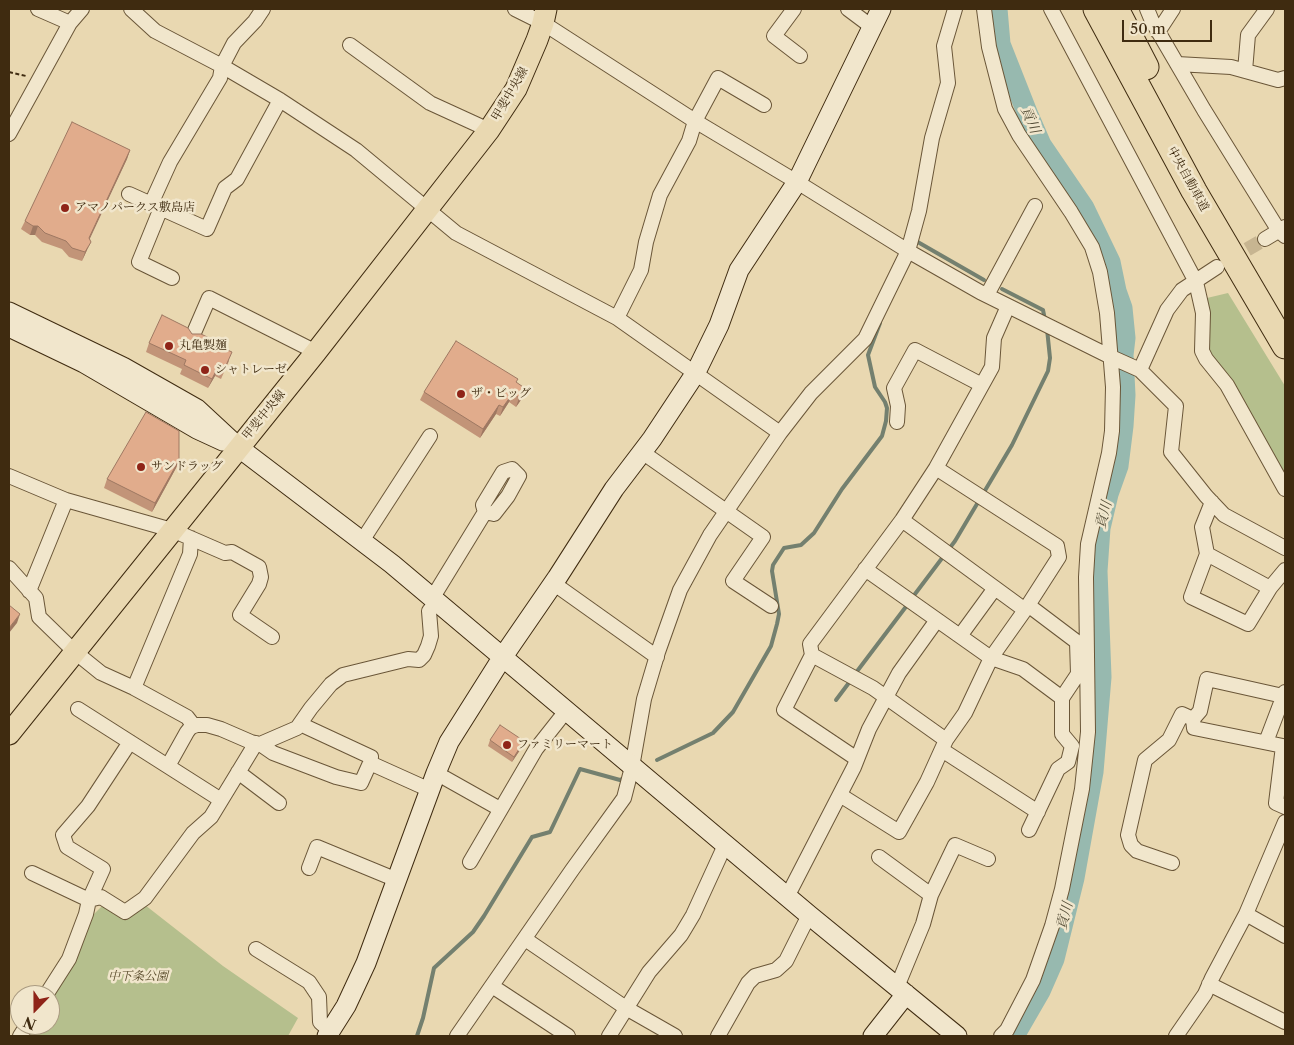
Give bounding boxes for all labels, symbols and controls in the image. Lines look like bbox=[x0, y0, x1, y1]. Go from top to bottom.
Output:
scale bar bbox=[1124, 10, 1214, 42]
text: 50 m bbox=[1130, 19, 1166, 38]
street label: 甲斐中央線 bbox=[489, 64, 531, 124]
water label: 貢川 bbox=[1017, 104, 1043, 136]
street label: 中央自動車道 bbox=[1164, 144, 1212, 214]
place label: アマノパークス敷島店 bbox=[75, 201, 195, 215]
marker: アマノパークス敷島店 bbox=[59, 202, 71, 214]
place label: 丸亀製麺 bbox=[179, 339, 227, 353]
marker: 丸亀製麺 bbox=[163, 340, 175, 352]
place label: シャトレーゼ bbox=[215, 363, 287, 377]
marker: シャトレーゼ bbox=[199, 364, 211, 376]
street label: 甲斐中央線 bbox=[240, 387, 288, 443]
place label: ザ・ビッグ bbox=[471, 387, 531, 401]
marker: ザ・ビッグ bbox=[455, 388, 467, 400]
place label: サンドラッグ bbox=[151, 460, 223, 474]
marker: サンドラッグ bbox=[135, 461, 147, 473]
water label: 貢川 bbox=[1092, 499, 1116, 531]
place label: ファミリーマート bbox=[517, 738, 613, 752]
marker: ファミリーマート bbox=[501, 739, 513, 751]
water label: 貢川 bbox=[1053, 900, 1077, 932]
park label: 中下条公園 bbox=[108, 970, 168, 984]
north arrow bbox=[10, 985, 60, 1035]
text: N bbox=[21, 1012, 39, 1034]

